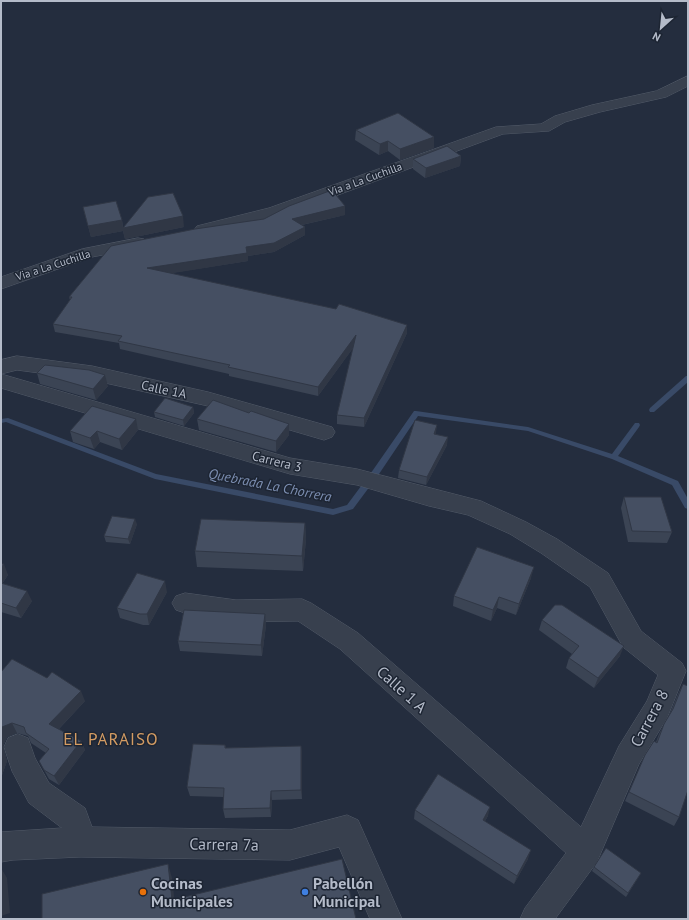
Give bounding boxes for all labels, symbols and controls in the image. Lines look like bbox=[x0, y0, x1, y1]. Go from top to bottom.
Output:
north arrow bbox=[641, 8, 681, 48]
text: N bbox=[650, 29, 663, 45]
street label: Via a La Cuchilla bbox=[325, 159, 404, 199]
street label: Via a La Cuchilla bbox=[13, 246, 92, 284]
street label: Calle 1A bbox=[140, 376, 189, 403]
street label: Carrera 3 bbox=[250, 447, 303, 476]
water label: Quebrada La Chorrera bbox=[207, 464, 333, 506]
street label: Calle 1 A bbox=[373, 661, 432, 717]
street label: Carrera 8 bbox=[626, 686, 672, 750]
district label: EL PARAISO bbox=[63, 728, 159, 750]
street label: Carrera 7a bbox=[189, 833, 259, 855]
place label: Cocinas Municipales bbox=[151, 873, 233, 911]
place label: Pabellón Municipal bbox=[313, 873, 380, 911]
marker: Cocinas Municipales bbox=[138, 887, 148, 897]
marker: Pabellón Municipal bbox=[300, 887, 310, 897]

